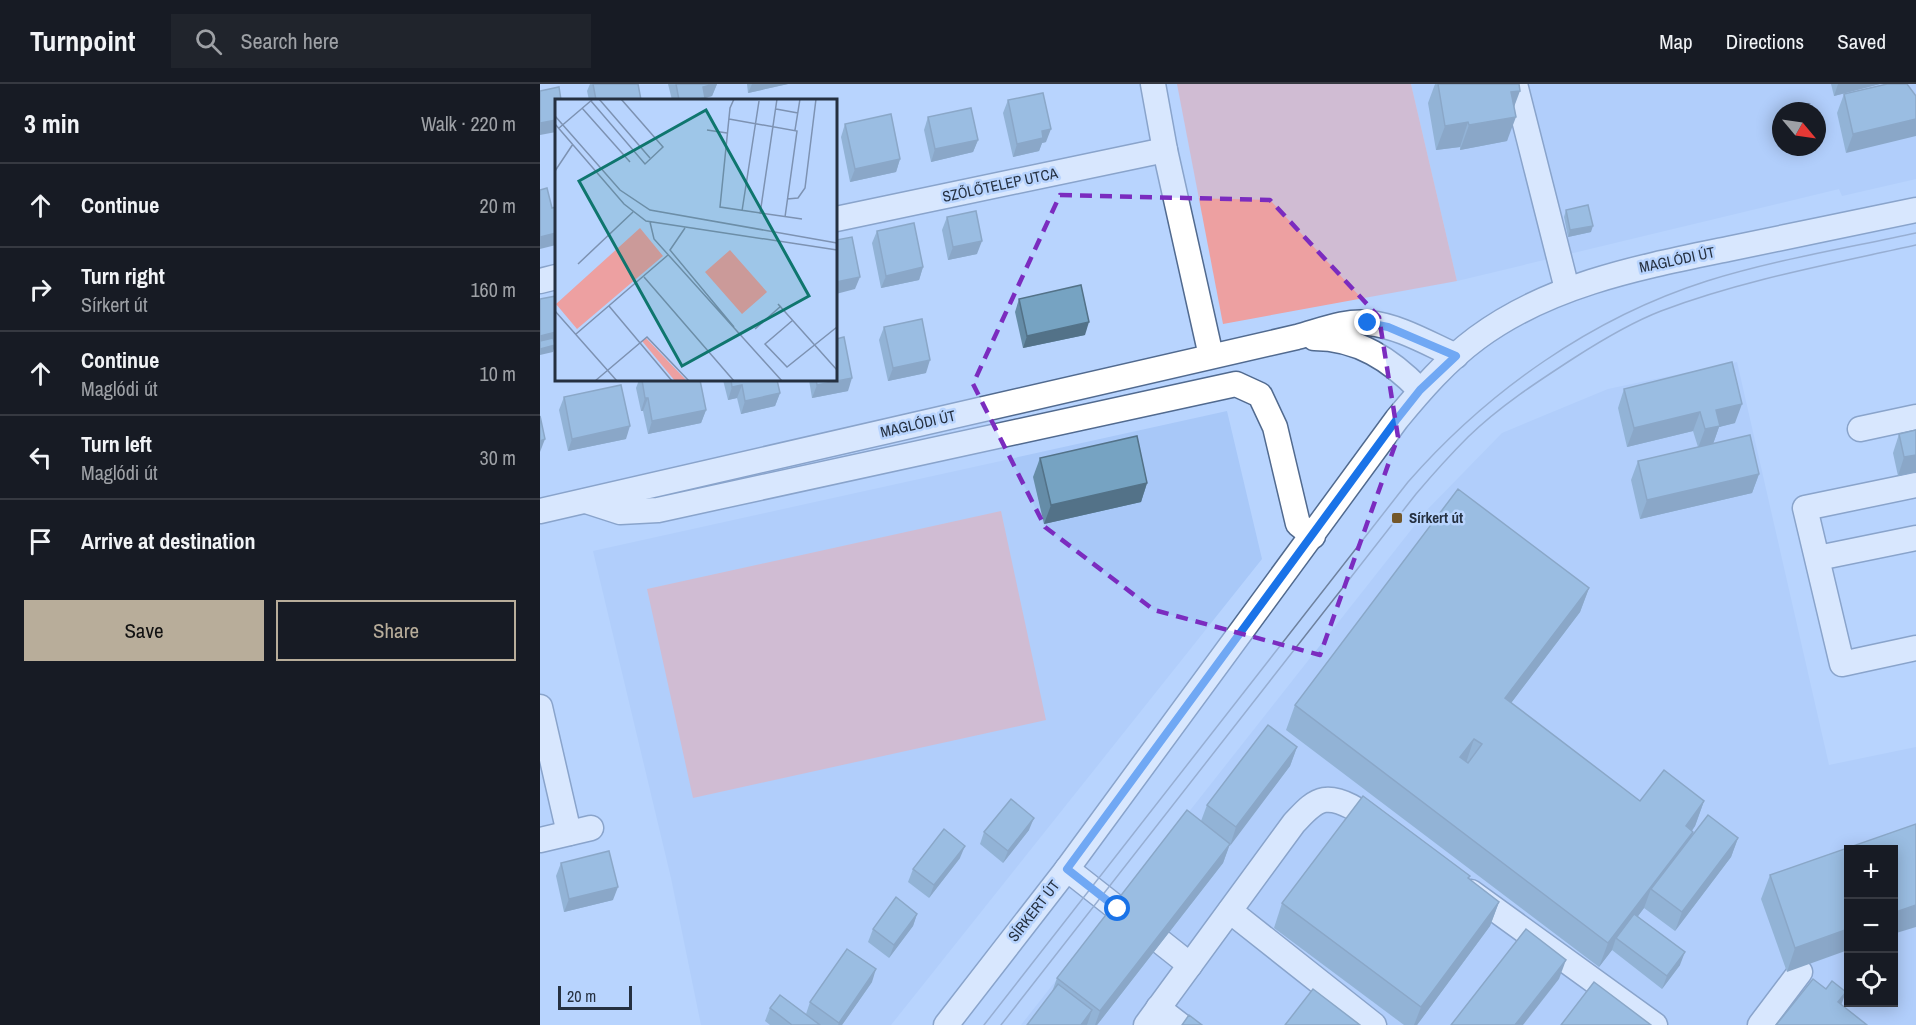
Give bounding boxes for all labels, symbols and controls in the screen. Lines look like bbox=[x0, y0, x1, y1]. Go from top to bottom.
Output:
search box bbox=[171, 14, 591, 68]
text: Turnpoint bbox=[30, 22, 135, 60]
icon: search bbox=[192, 25, 225, 58]
text: Search here bbox=[240, 26, 339, 56]
text: Map bbox=[1659, 27, 1693, 56]
text: Directions bbox=[1726, 27, 1804, 56]
text: Saved bbox=[1837, 27, 1886, 56]
inset map bbox=[555, 99, 837, 381]
north arrow bbox=[1772, 102, 1826, 156]
text: 3 min bbox=[24, 106, 80, 141]
text: Walk · 220 m bbox=[421, 110, 516, 137]
street label: SZŐLŐTELEP UTCA bbox=[940, 162, 1060, 207]
icon: ahead bbox=[24, 189, 57, 222]
text: Continue bbox=[81, 190, 159, 220]
text: 20 m bbox=[480, 192, 516, 219]
street label: MAGLÓDI ÚT bbox=[1637, 241, 1717, 278]
text: Turn right bbox=[81, 261, 165, 291]
icon: right bbox=[24, 273, 57, 306]
text: 160 m bbox=[470, 276, 516, 303]
text: Sírkert út bbox=[81, 291, 148, 318]
route end bbox=[1354, 309, 1380, 335]
text: Continue bbox=[81, 345, 159, 375]
icon: ahead bbox=[24, 357, 57, 390]
text: 10 m bbox=[480, 360, 516, 387]
text: Maglódi út bbox=[81, 375, 158, 402]
street label: MAGLÓDI ÚT bbox=[878, 405, 958, 442]
text: Turn left bbox=[81, 429, 152, 459]
icon: left bbox=[24, 441, 57, 474]
text: 30 m bbox=[480, 444, 516, 471]
text: Maglódi út bbox=[81, 459, 158, 486]
place label: Sírkert út bbox=[1409, 507, 1463, 528]
marker: Sírkert út bbox=[1390, 511, 1404, 525]
icon: arrive bbox=[24, 525, 57, 558]
text: Arrive at destination bbox=[81, 526, 255, 556]
button: Save bbox=[24, 600, 264, 661]
button: Share bbox=[276, 600, 516, 661]
map controls bbox=[1844, 845, 1898, 1007]
button: + bbox=[1844, 845, 1898, 899]
street label: SÍRKERT ÚT bbox=[1003, 875, 1065, 946]
route start bbox=[1104, 895, 1130, 921]
button: − bbox=[1844, 899, 1898, 953]
button: locate bbox=[1844, 953, 1898, 1007]
scale bar bbox=[558, 983, 632, 1010]
text: 20 m bbox=[567, 985, 596, 1007]

